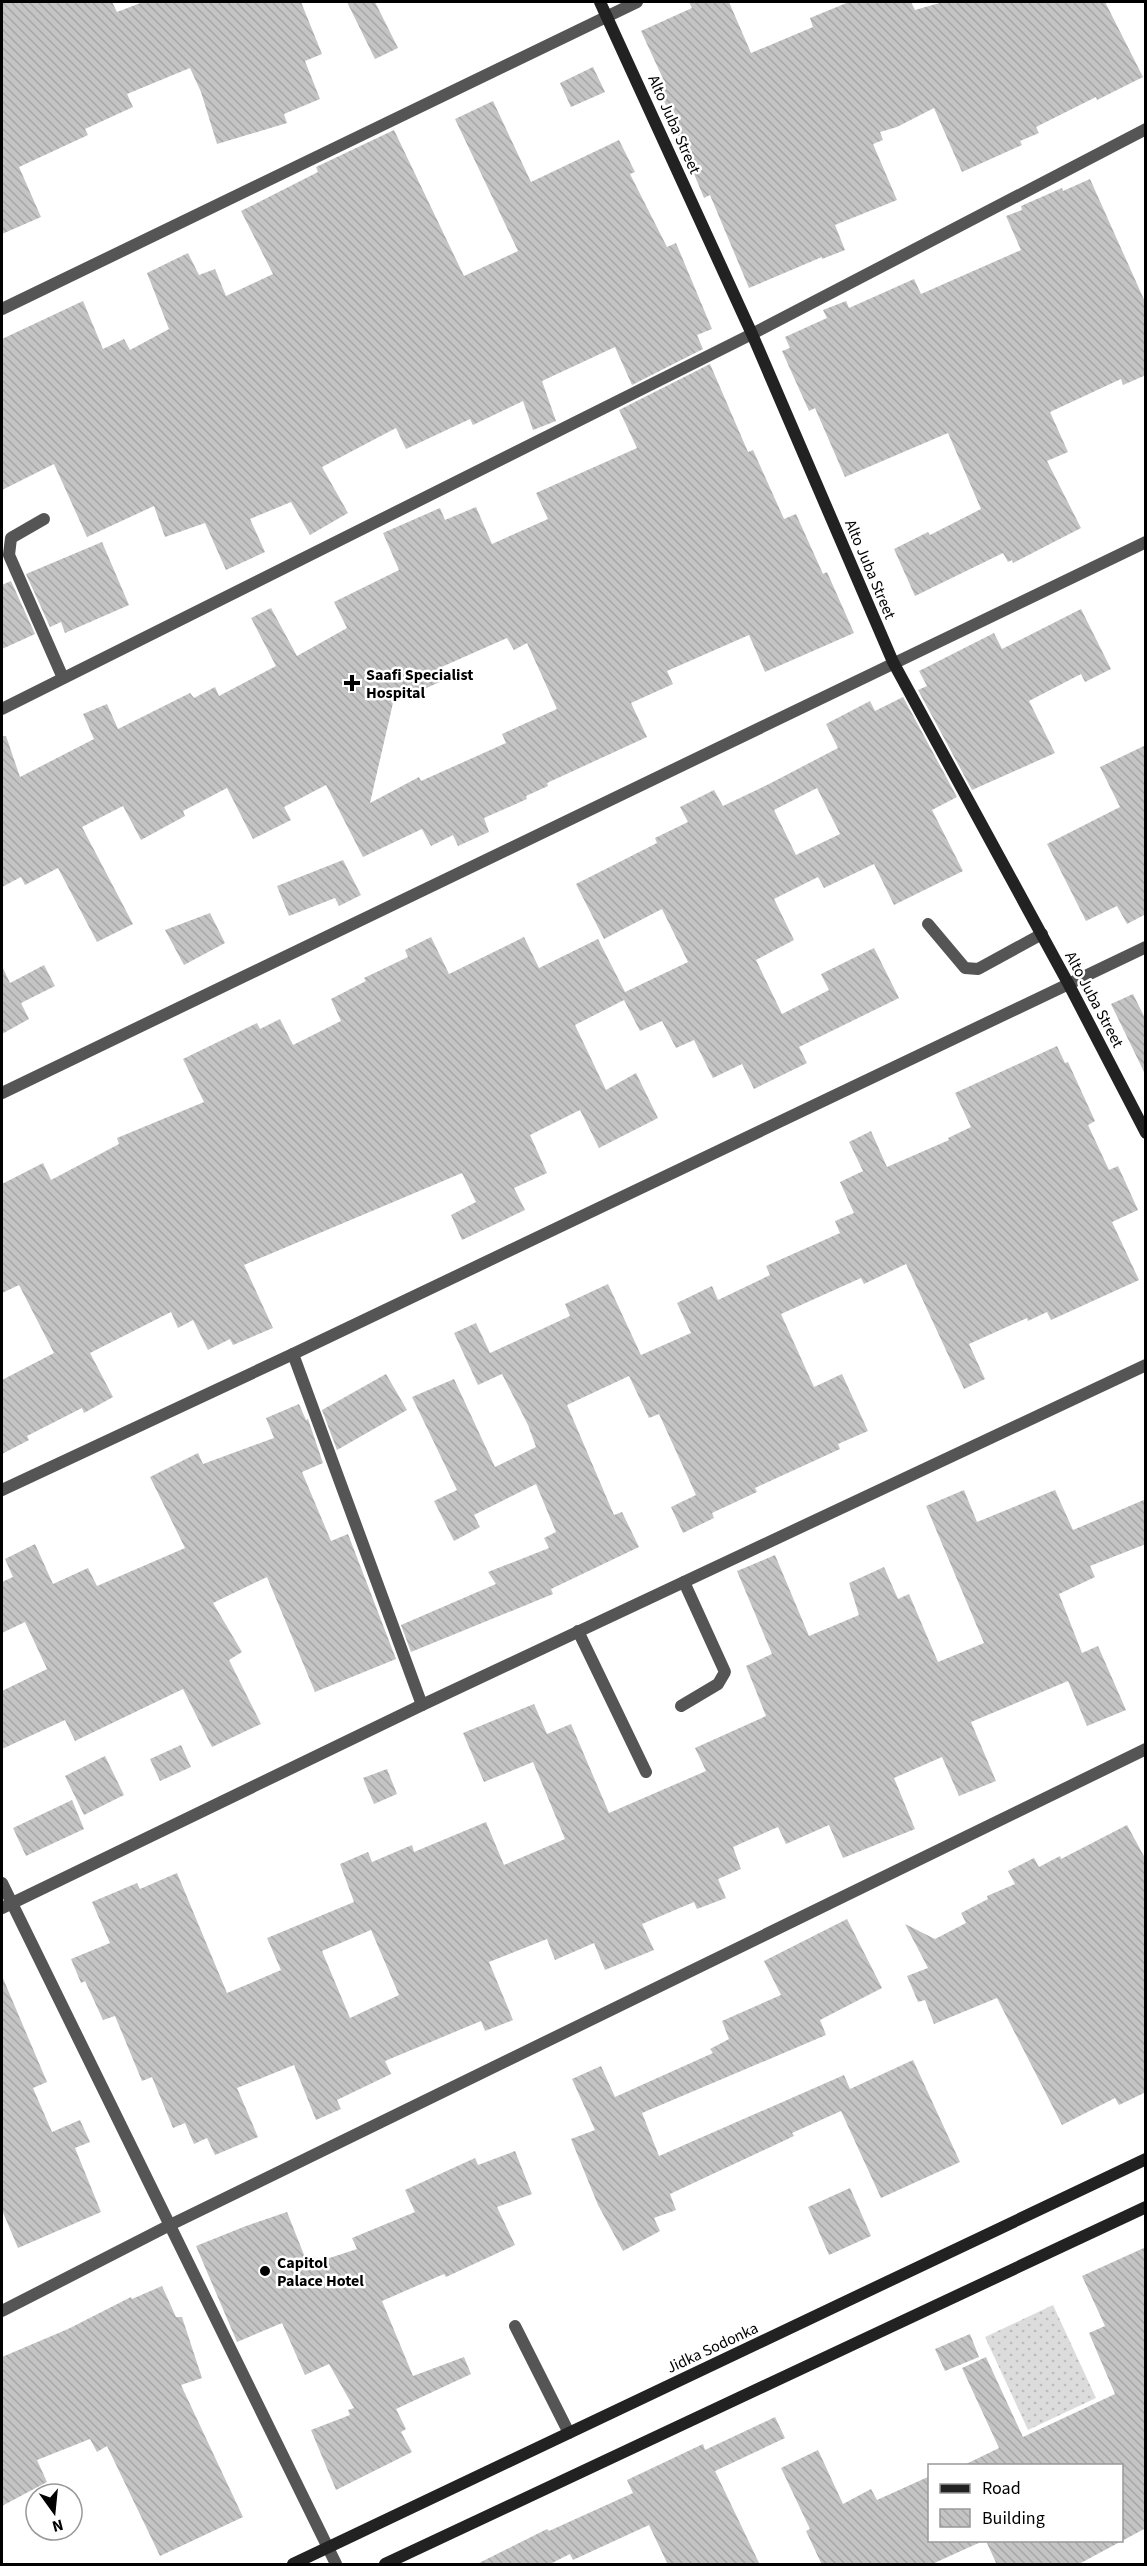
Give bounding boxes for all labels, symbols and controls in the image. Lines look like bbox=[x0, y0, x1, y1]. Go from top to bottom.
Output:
street label: Alto Juba Street bbox=[642, 71, 706, 178]
street label: Alto Juba Street bbox=[839, 516, 901, 623]
place label: Saafi Specialist Hospital bbox=[366, 664, 473, 704]
marker: Saafi Specialist Hospital bbox=[343, 674, 361, 692]
street label: Alto Juba Street bbox=[1059, 947, 1129, 1052]
place label: Capitol Palace Hotel bbox=[277, 2252, 364, 2292]
marker: Capitol Palace Hotel bbox=[258, 2264, 272, 2278]
street label: Jidka Sodonka bbox=[663, 2317, 762, 2379]
legend bbox=[928, 2464, 1123, 2542]
text: Road bbox=[982, 2476, 1021, 2501]
north arrow bbox=[24, 2482, 84, 2542]
text: Building bbox=[982, 2506, 1045, 2531]
text: N bbox=[50, 2514, 66, 2538]

